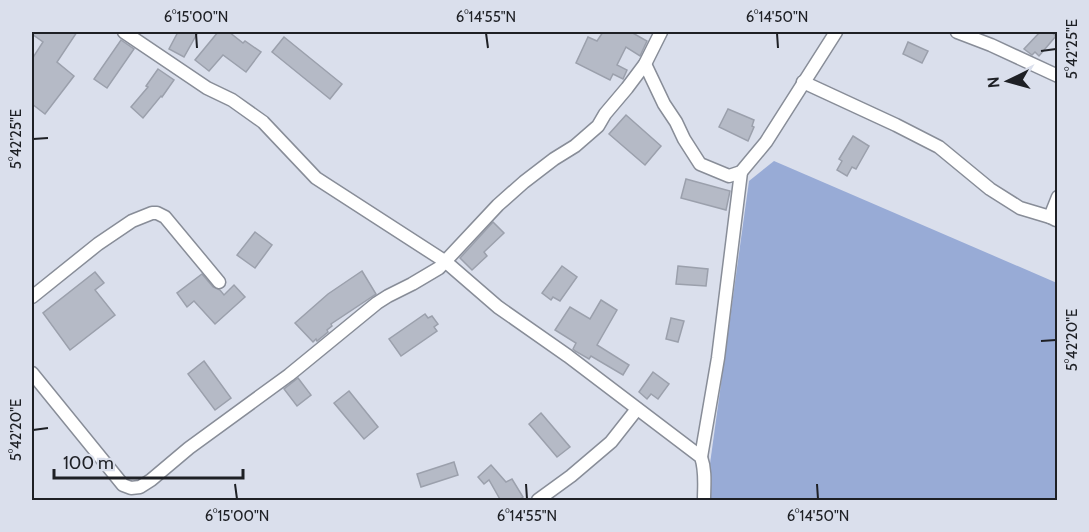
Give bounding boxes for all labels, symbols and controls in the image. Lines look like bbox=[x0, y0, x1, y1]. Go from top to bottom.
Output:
text: 6°15'00"N bbox=[164, 8, 228, 26]
text: 6°14'55"N bbox=[456, 8, 516, 26]
text: 6°14'50"N bbox=[746, 8, 808, 26]
text: 5°42'25"E bbox=[1063, 19, 1081, 79]
north arrow bbox=[978, 51, 1038, 111]
text: N bbox=[984, 76, 1004, 89]
text: 5°42'25"E bbox=[7, 109, 25, 169]
text: 5°42'20"E bbox=[1063, 309, 1081, 371]
text: 5°42'20"E bbox=[7, 399, 25, 461]
scale bar bbox=[54, 442, 243, 480]
text: 100 m bbox=[63, 452, 114, 474]
text: 6°15'00"N bbox=[205, 507, 269, 525]
text: 6°14'55"N bbox=[497, 507, 557, 525]
text: 6°14'50"N bbox=[787, 507, 849, 525]

